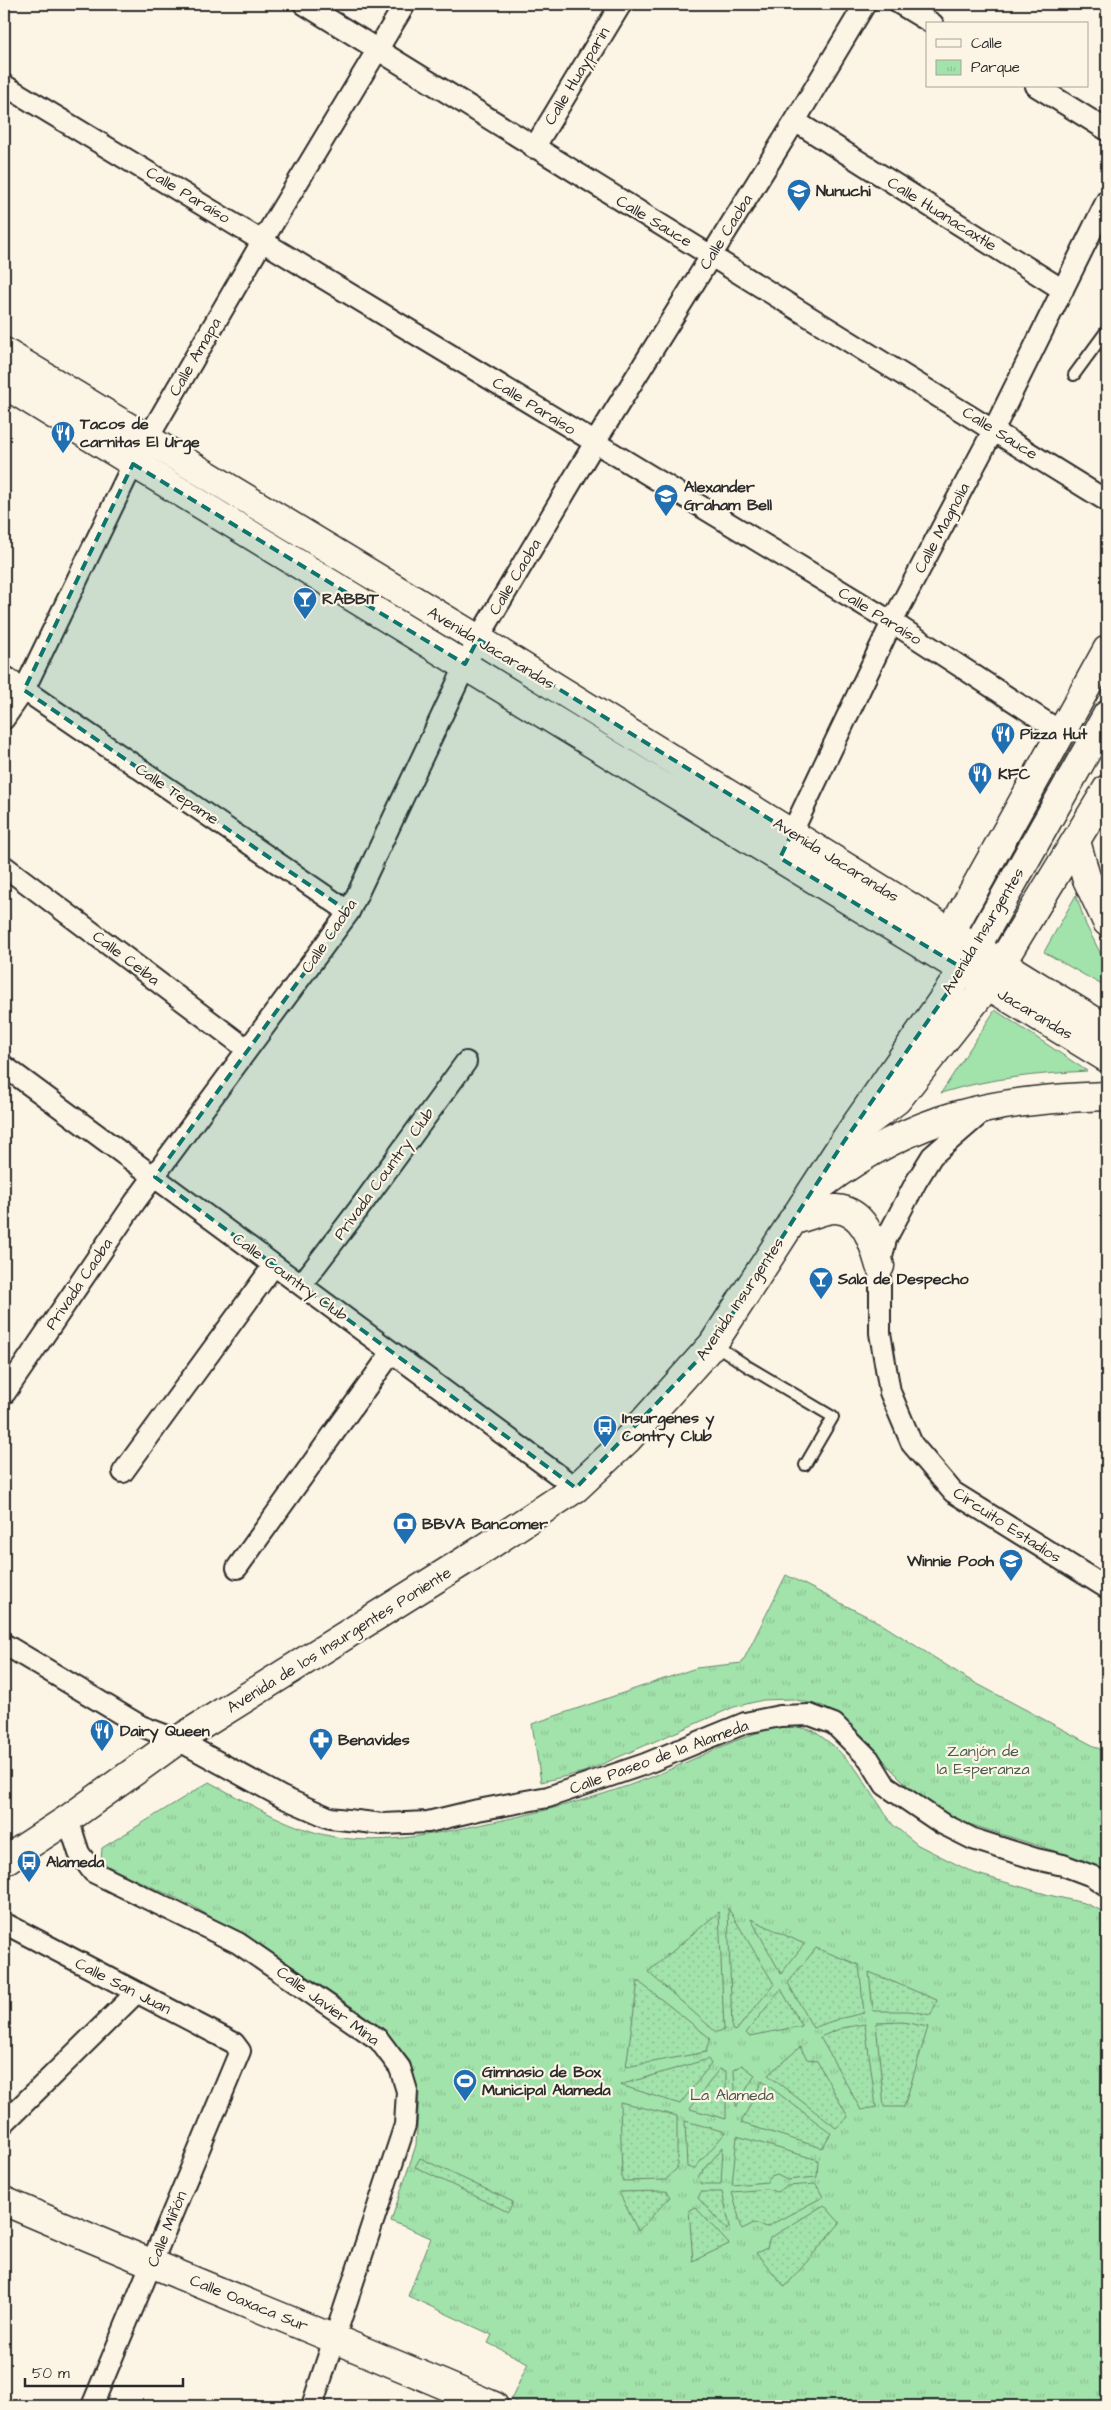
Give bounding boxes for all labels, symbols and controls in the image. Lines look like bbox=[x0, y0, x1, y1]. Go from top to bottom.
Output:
legend bbox=[926, 22, 1088, 88]
street label: Calle Huayparin bbox=[539, 23, 616, 130]
text: Calle bbox=[971, 33, 1002, 54]
text: Parque bbox=[971, 57, 1020, 78]
street label: Calle Paraíso bbox=[142, 161, 234, 229]
street label: Calle Huanacaxtle bbox=[883, 172, 1001, 257]
school or university icon: Nunuchi bbox=[786, 178, 812, 212]
place label: Nunuchi bbox=[816, 180, 871, 202]
street label: Calle Sauce bbox=[612, 190, 696, 252]
street label: Calle Caoba bbox=[694, 190, 758, 274]
street label: Calle Amapa bbox=[164, 314, 226, 400]
street label: Calle Paraíso bbox=[488, 372, 580, 440]
street label: Calle Sauce bbox=[958, 401, 1042, 465]
place label: Tacos de carnitas El Urge bbox=[79, 413, 200, 455]
restaurant icon: Tacos de carnitas El Urge bbox=[50, 420, 76, 454]
place label: Alexander Graham Bell bbox=[684, 476, 773, 516]
street label: Calle Magnolia bbox=[909, 479, 976, 577]
school or university icon: Alexander Graham Bell bbox=[653, 483, 679, 517]
street label: Calle Caoba bbox=[484, 535, 546, 619]
street label: Calle Paraíso bbox=[834, 582, 926, 650]
bar icon: RABBIT bbox=[292, 586, 318, 620]
place label: RABBIT bbox=[322, 588, 380, 610]
street label: Avenida Jacarandas bbox=[423, 601, 559, 695]
restaurant icon: Pizza Hut bbox=[990, 721, 1016, 755]
place label: Pizza Hut bbox=[1020, 723, 1088, 745]
street label: Calle Tepame bbox=[131, 758, 223, 830]
restaurant icon: KFC bbox=[967, 761, 993, 795]
place label: KFC bbox=[998, 763, 1031, 785]
street label: Avenida Jacarandas bbox=[769, 812, 903, 908]
street label: Avenida Insurgentes bbox=[937, 864, 1030, 999]
street label: Calle Caoba bbox=[296, 895, 362, 977]
street label: Calle Ceiba bbox=[88, 925, 164, 991]
street label: Jacarandas bbox=[993, 983, 1077, 1045]
street label: Privada Country Club bbox=[329, 1103, 440, 1245]
street label: Calle Country Club bbox=[227, 1228, 352, 1327]
street label: Avenida Insurgentes bbox=[691, 1233, 790, 1365]
street label: Privada Caoba bbox=[40, 1234, 118, 1334]
bar icon: Sala de Despecho bbox=[808, 1266, 834, 1300]
place label: Sala de Despecho bbox=[837, 1268, 969, 1290]
place label: Insurgenes y Contry Club bbox=[622, 1407, 714, 1448]
bus stop icon: Insurgenes y Contry Club bbox=[592, 1414, 618, 1448]
street label: Circuito Estadios bbox=[949, 1482, 1065, 1568]
bank icon: BBVA Bancomer bbox=[392, 1511, 418, 1545]
place label: BBVA Bancomer bbox=[422, 1513, 548, 1535]
school or university icon: Winnie Pooh bbox=[998, 1548, 1024, 1582]
place label: Winnie Pooh bbox=[906, 1550, 995, 1572]
street label: Avenida de los Insurgentes Poniente bbox=[223, 1561, 456, 1719]
street label: Calle Paseo de la Alameda bbox=[567, 1714, 751, 1800]
restaurant icon: Dairy Queen bbox=[89, 1718, 115, 1752]
place label: Dairy Queen bbox=[120, 1720, 210, 1743]
pharmacy icon: Benavides bbox=[308, 1727, 334, 1761]
place label: Benavides bbox=[338, 1729, 410, 1751]
park label: Zanjón de la Esperanza bbox=[936, 1740, 1030, 1780]
bus stop icon: Alameda bbox=[16, 1849, 42, 1883]
place label: Alameda bbox=[46, 1851, 105, 1873]
street label: Calle San Juan bbox=[71, 1952, 175, 2020]
street label: Calle Javier Mina bbox=[272, 1961, 384, 2051]
place label: Gimnasio de Box Municipal Alameda bbox=[482, 2061, 612, 2101]
sports icon: Gimnasio de Box Municipal Alameda bbox=[452, 2068, 478, 2102]
park label: La Alameda bbox=[690, 2084, 774, 2106]
street label: Calle Miñón bbox=[142, 2188, 192, 2270]
street label: Calle Oaxaca Sur bbox=[186, 2269, 312, 2337]
scale bar bbox=[25, 2355, 182, 2387]
text: 50 m bbox=[32, 2363, 70, 2384]

